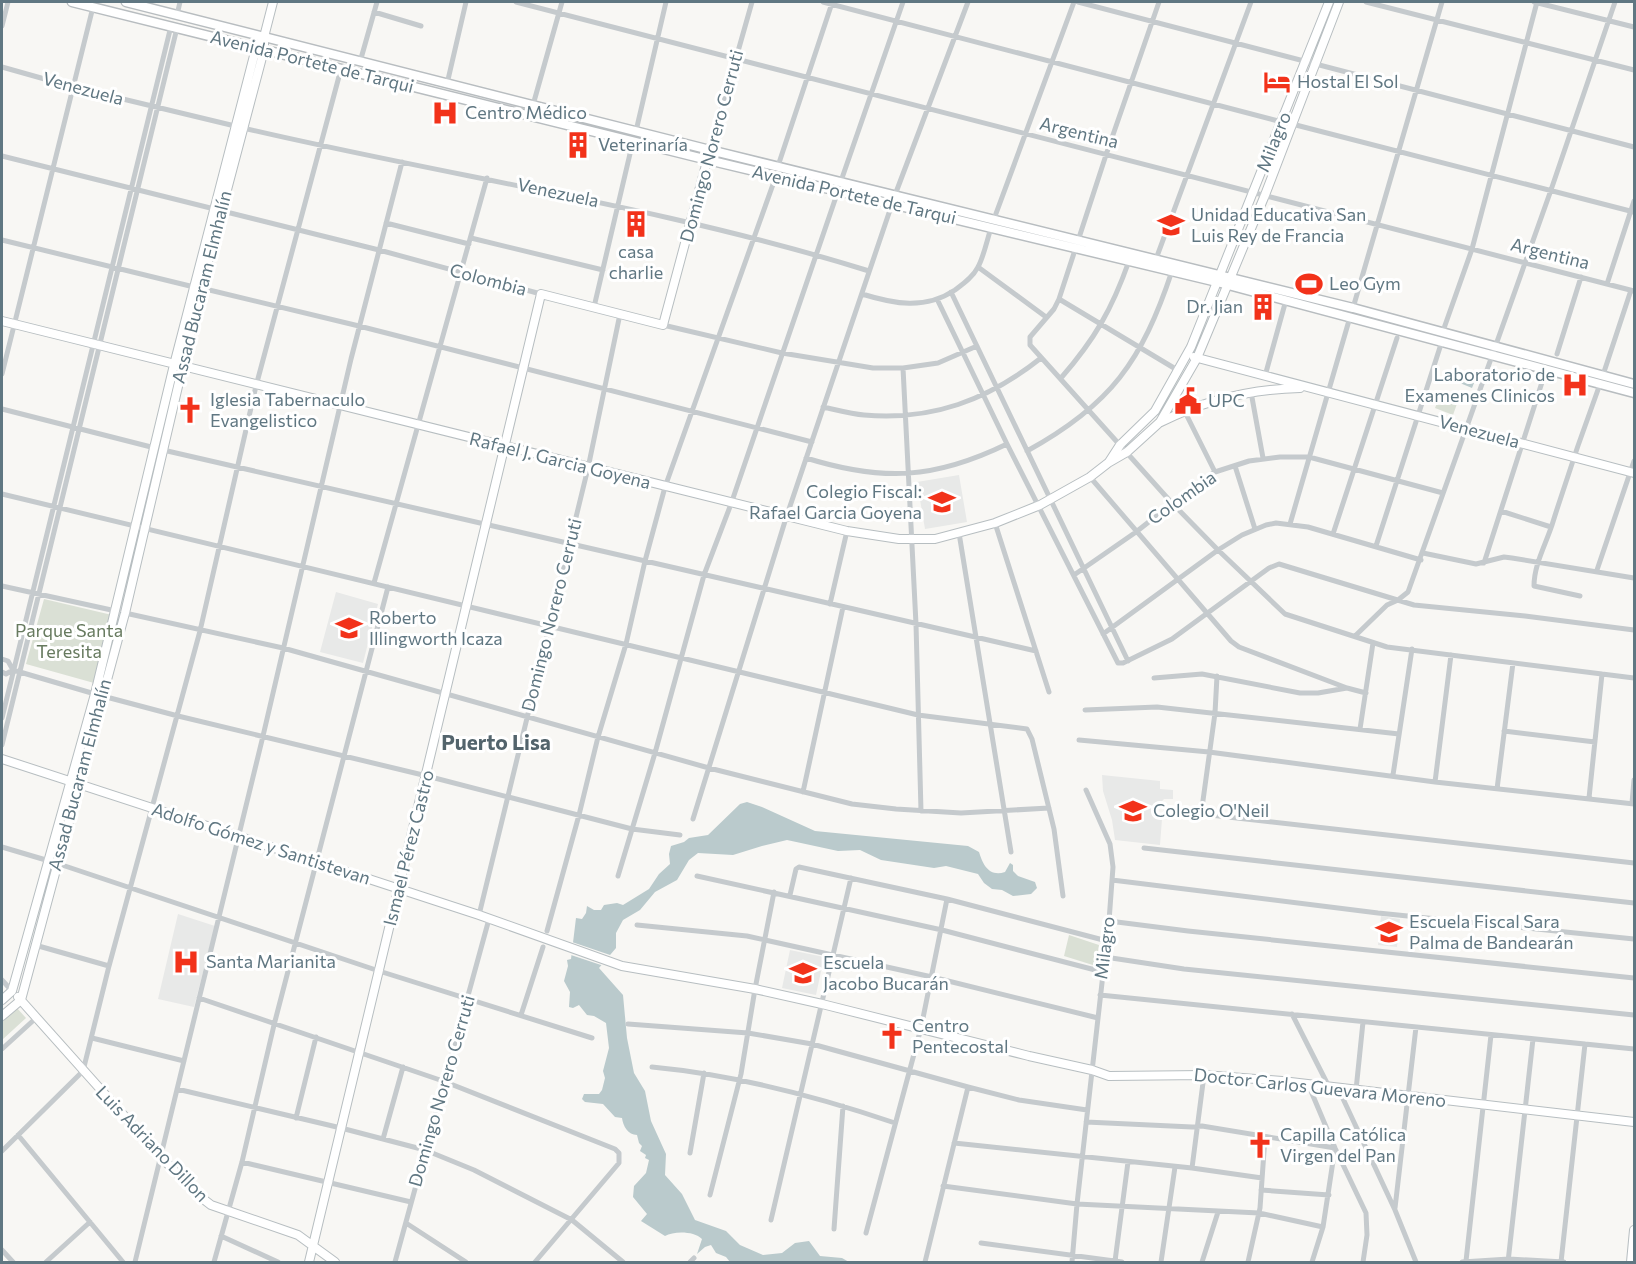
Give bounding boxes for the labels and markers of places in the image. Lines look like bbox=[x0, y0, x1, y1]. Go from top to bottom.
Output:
hotel icon: Hostal El Sol bbox=[1262, 67, 1292, 97]
place label: Hostal El Sol bbox=[1297, 70, 1399, 92]
hospital icon: Centro Médico bbox=[430, 98, 460, 128]
place label: Centro Médico bbox=[465, 101, 587, 123]
building icon: Veterinaría bbox=[563, 130, 593, 160]
place label: Veterinaría bbox=[598, 133, 688, 155]
place label: Unidad Educativa San Luis Rey de Francia bbox=[1191, 203, 1366, 246]
building icon: casa charlie bbox=[621, 209, 651, 239]
school or university icon: Unidad Educativa San Luis Rey de Francia bbox=[1156, 210, 1186, 240]
place label: casa charlie bbox=[609, 240, 663, 283]
sports icon: Leo Gym bbox=[1294, 269, 1324, 299]
place label: Leo Gym bbox=[1329, 272, 1401, 294]
building icon: Dr. Jian bbox=[1248, 292, 1278, 322]
place label: Dr. Jian bbox=[1186, 295, 1243, 317]
place label: Laboratorio de Examenes Clinicos bbox=[1405, 363, 1555, 406]
hospital icon: Laboratorio de Examenes Clinicos bbox=[1560, 370, 1590, 400]
public building icon: UPC bbox=[1173, 386, 1203, 416]
place label: Iglesia Tabernaculo Evangelistico bbox=[210, 388, 365, 431]
place label: UPC bbox=[1208, 389, 1245, 411]
church icon: Iglesia Tabernaculo Evangelistico bbox=[175, 395, 205, 425]
place label: Colegio Fiscal: Rafael Garcia Goyena bbox=[749, 480, 922, 523]
school or university icon: Colegio Fiscal: Rafael Garcia Goyena bbox=[927, 487, 957, 517]
place label: Roberto Illingworth Icaza bbox=[369, 606, 503, 649]
school or university icon: Roberto Illingworth Icaza bbox=[334, 613, 364, 643]
school or university icon: Colegio O'Neil bbox=[1118, 796, 1148, 826]
place label: Colegio O'Neil bbox=[1153, 799, 1269, 821]
place label: Escuela Fiscal Sara Palma de Bandearán bbox=[1409, 910, 1574, 953]
school or university icon: Escuela Fiscal Sara Palma de Bandearán bbox=[1374, 917, 1404, 947]
hospital icon: Santa Marianita bbox=[171, 947, 201, 977]
place label: Santa Marianita bbox=[206, 950, 336, 972]
place label: Escuela Jacobo Bucarán bbox=[823, 951, 949, 994]
school or university icon: Escuela Jacobo Bucarán bbox=[788, 958, 818, 988]
place label: Centro Pentecostal bbox=[912, 1014, 1009, 1057]
church icon: Centro Pentecostal bbox=[877, 1021, 907, 1051]
place label: Capilla Católica Virgen del Pan bbox=[1280, 1123, 1406, 1166]
church icon: Capilla Católica Virgen del Pan bbox=[1245, 1130, 1275, 1160]

